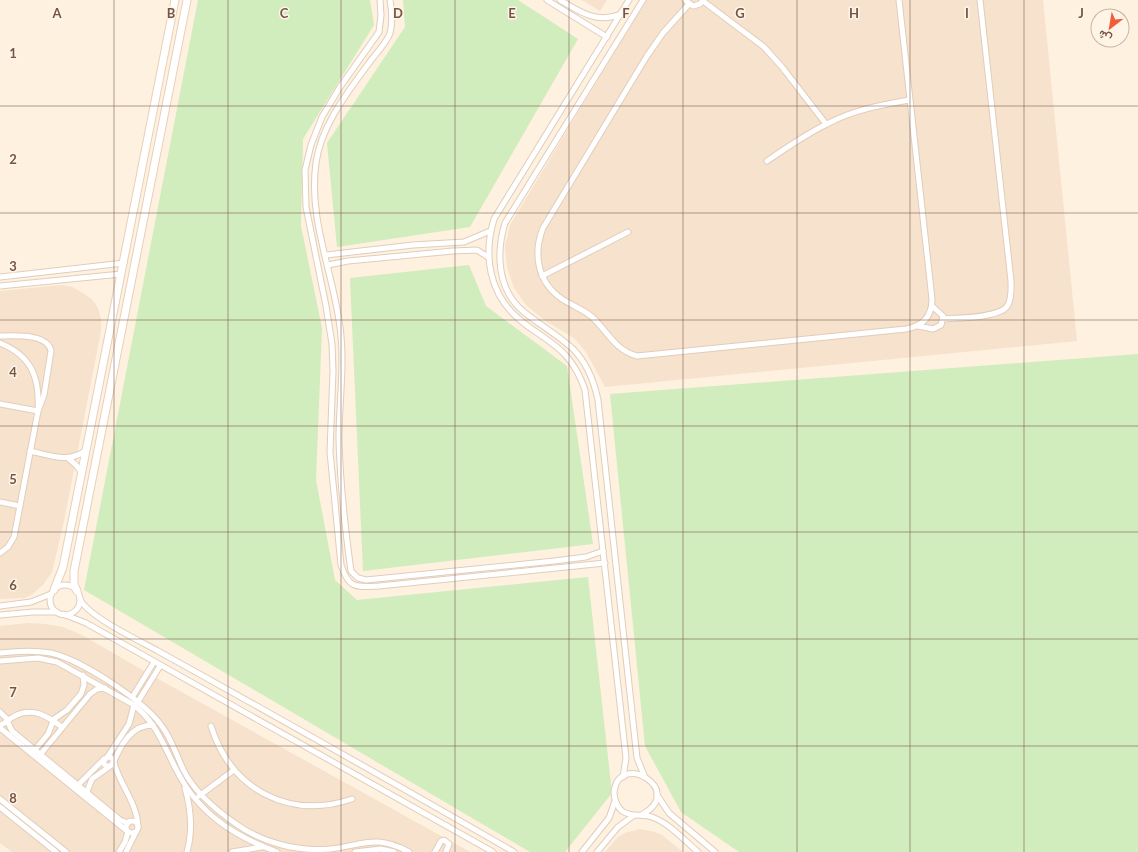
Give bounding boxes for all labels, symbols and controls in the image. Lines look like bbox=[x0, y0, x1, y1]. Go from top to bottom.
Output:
text: A bbox=[51, 5, 62, 21]
text: B bbox=[167, 5, 176, 21]
text: C bbox=[280, 5, 289, 21]
text: D bbox=[393, 5, 403, 21]
text: E bbox=[508, 5, 516, 21]
text: F bbox=[622, 5, 630, 21]
text: G bbox=[735, 5, 745, 21]
text: H bbox=[849, 5, 859, 21]
text: I bbox=[965, 5, 969, 21]
text: J bbox=[1078, 5, 1084, 21]
north arrow bbox=[1090, 8, 1130, 48]
text: ش bbox=[1096, 27, 1114, 46]
text: 1 bbox=[9, 45, 17, 61]
text: 2 bbox=[9, 151, 17, 167]
text: 3 bbox=[9, 258, 17, 274]
text: 4 bbox=[9, 364, 17, 380]
text: 5 bbox=[9, 471, 17, 487]
text: 6 bbox=[9, 577, 17, 593]
text: 7 bbox=[9, 684, 17, 700]
text: 8 bbox=[9, 790, 17, 806]

